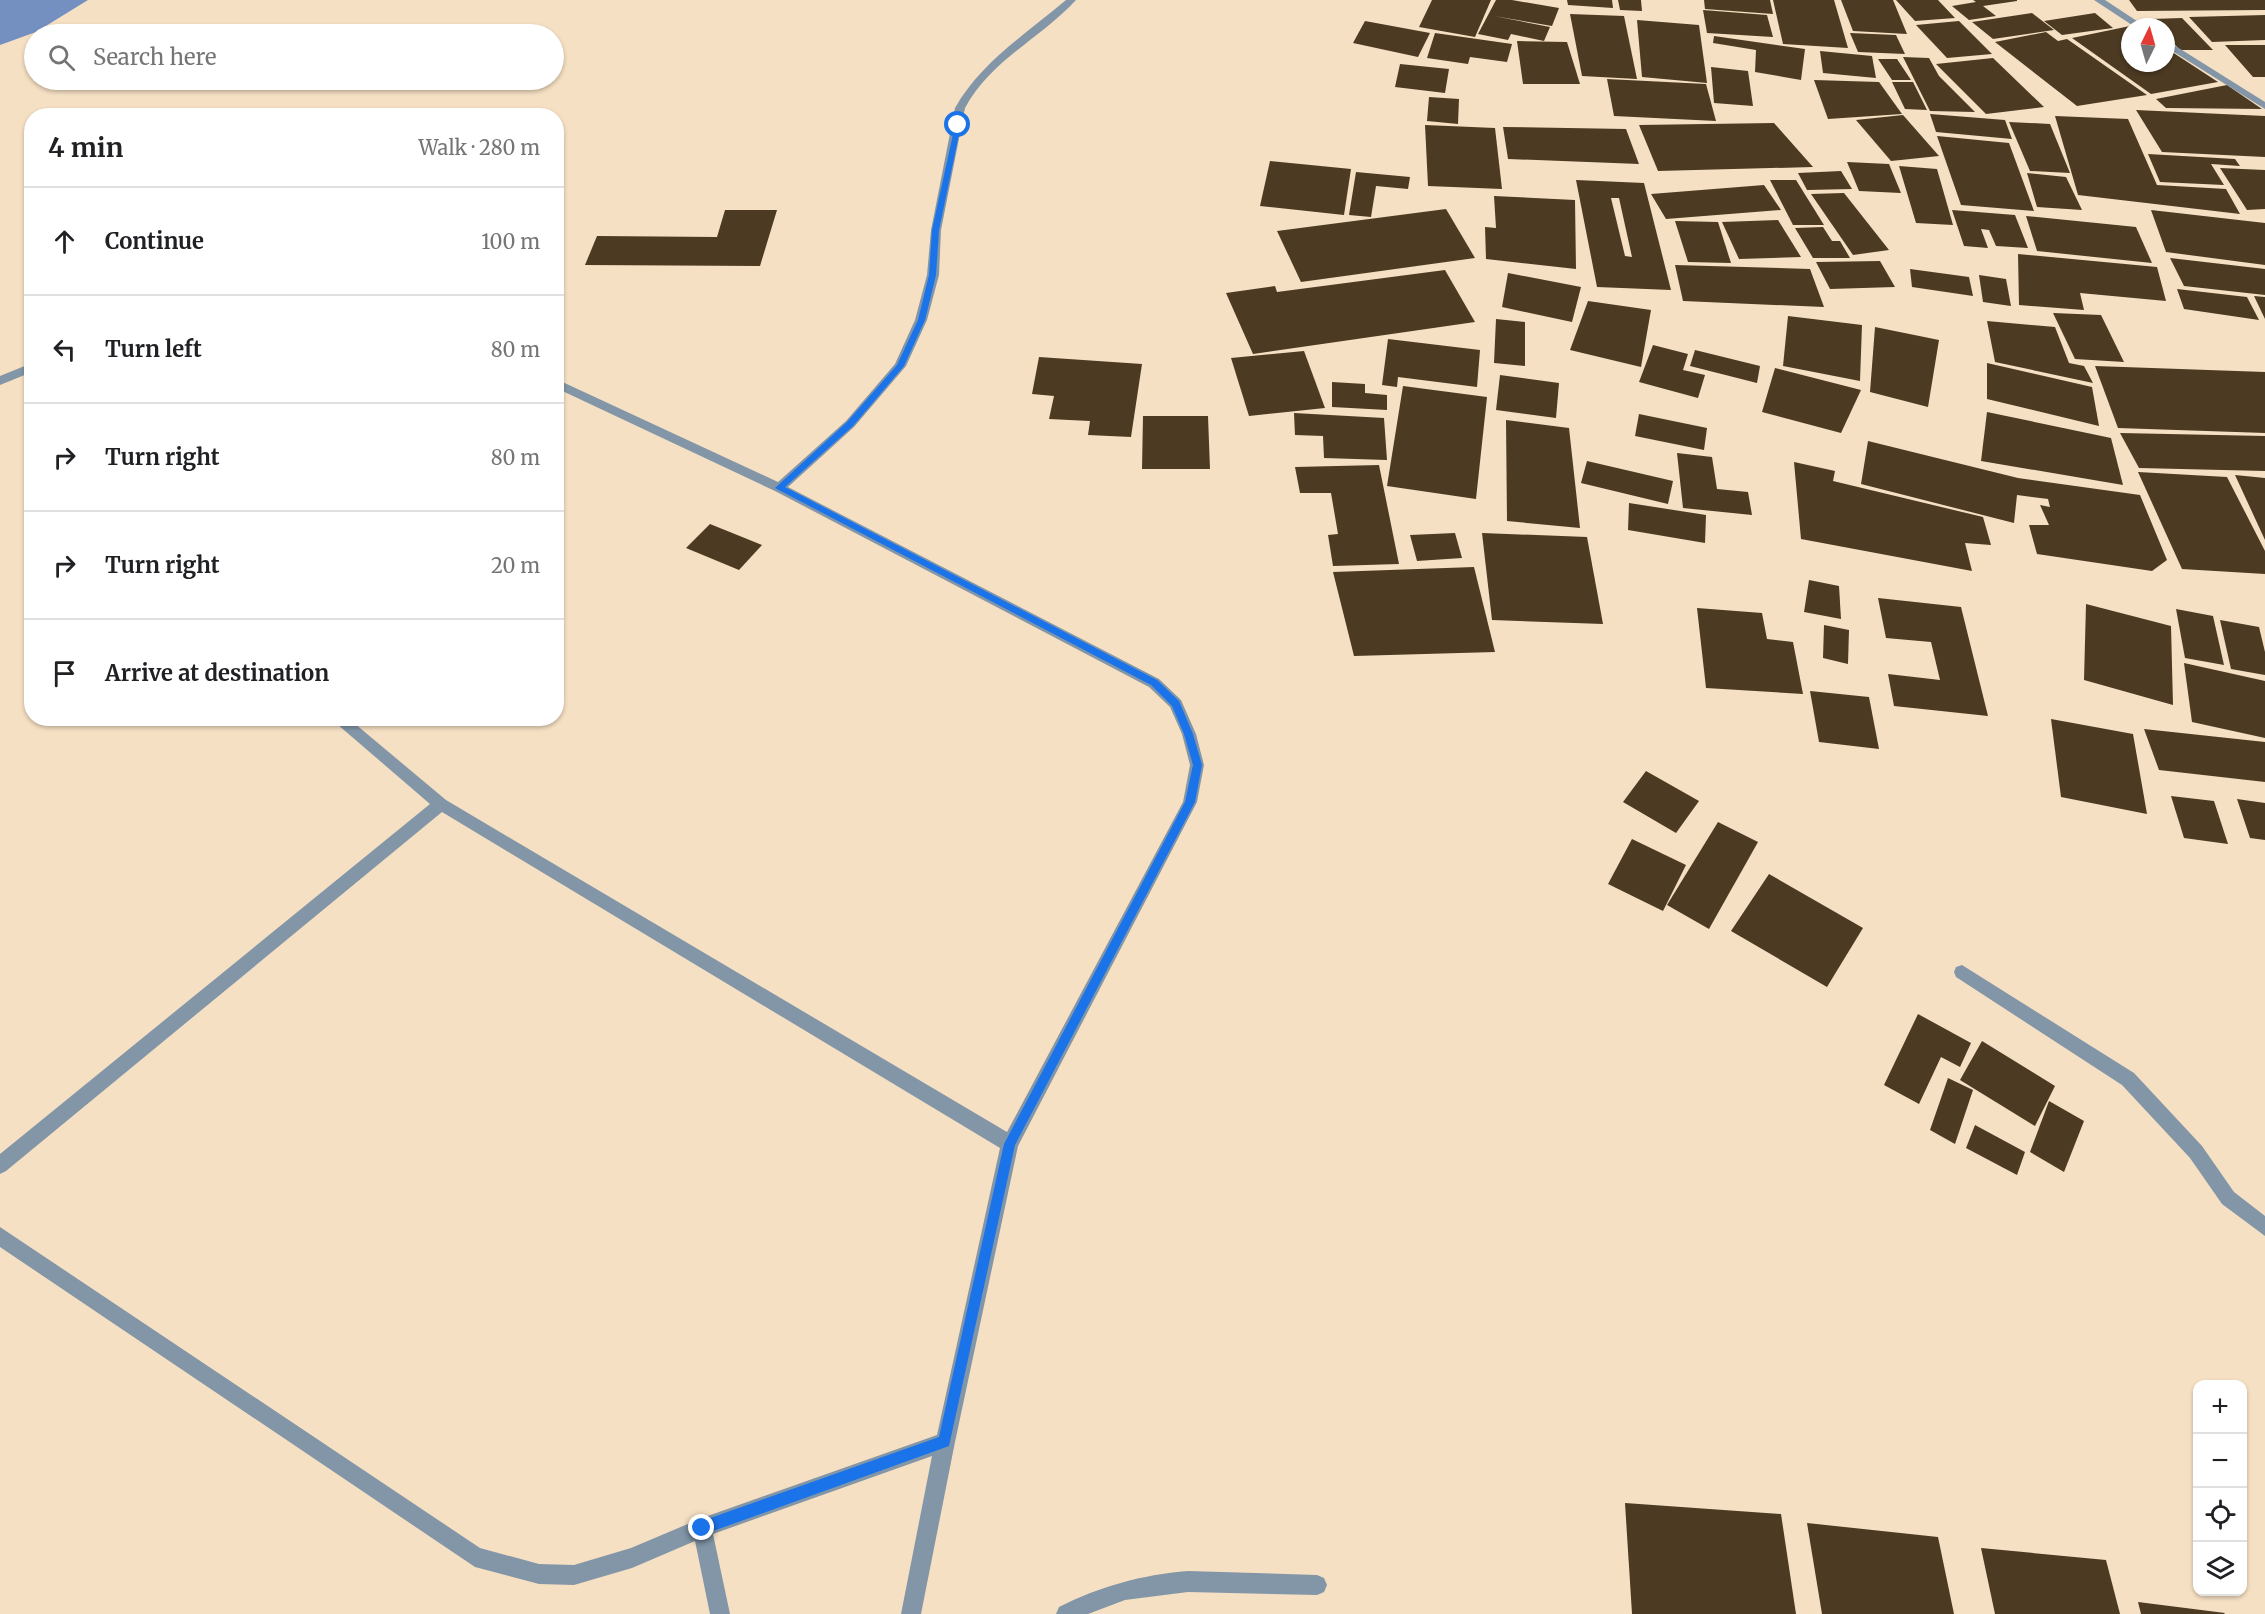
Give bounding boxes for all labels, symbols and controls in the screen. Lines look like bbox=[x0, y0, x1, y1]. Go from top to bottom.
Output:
north arrow bbox=[2121, 18, 2175, 72]
search box bbox=[24, 24, 564, 90]
icon: search bbox=[45, 41, 78, 74]
text: Search here bbox=[93, 43, 216, 71]
route start bbox=[944, 111, 970, 137]
text: 4 min bbox=[48, 131, 123, 164]
text: Walk · 280 m bbox=[418, 135, 540, 160]
icon: ahead bbox=[48, 225, 81, 258]
text: Continue bbox=[105, 227, 204, 255]
text: 100 m bbox=[481, 229, 540, 254]
icon: left bbox=[48, 333, 81, 366]
text: Turn left bbox=[105, 335, 202, 363]
text: 80 m bbox=[491, 337, 540, 362]
icon: right bbox=[48, 441, 81, 474]
text: Turn right bbox=[105, 443, 219, 471]
text: 80 m bbox=[491, 445, 540, 470]
icon: right bbox=[48, 549, 81, 582]
text: Turn right bbox=[105, 551, 219, 579]
text: 20 m bbox=[491, 553, 540, 578]
icon: arrive bbox=[48, 657, 81, 690]
text: Arrive at destination bbox=[105, 659, 329, 687]
map controls bbox=[2193, 1380, 2247, 1596]
button: + bbox=[2193, 1380, 2247, 1434]
button: − bbox=[2193, 1434, 2247, 1488]
button: locate bbox=[2193, 1488, 2247, 1542]
route end bbox=[688, 1514, 714, 1540]
button: layers bbox=[2193, 1542, 2247, 1596]

